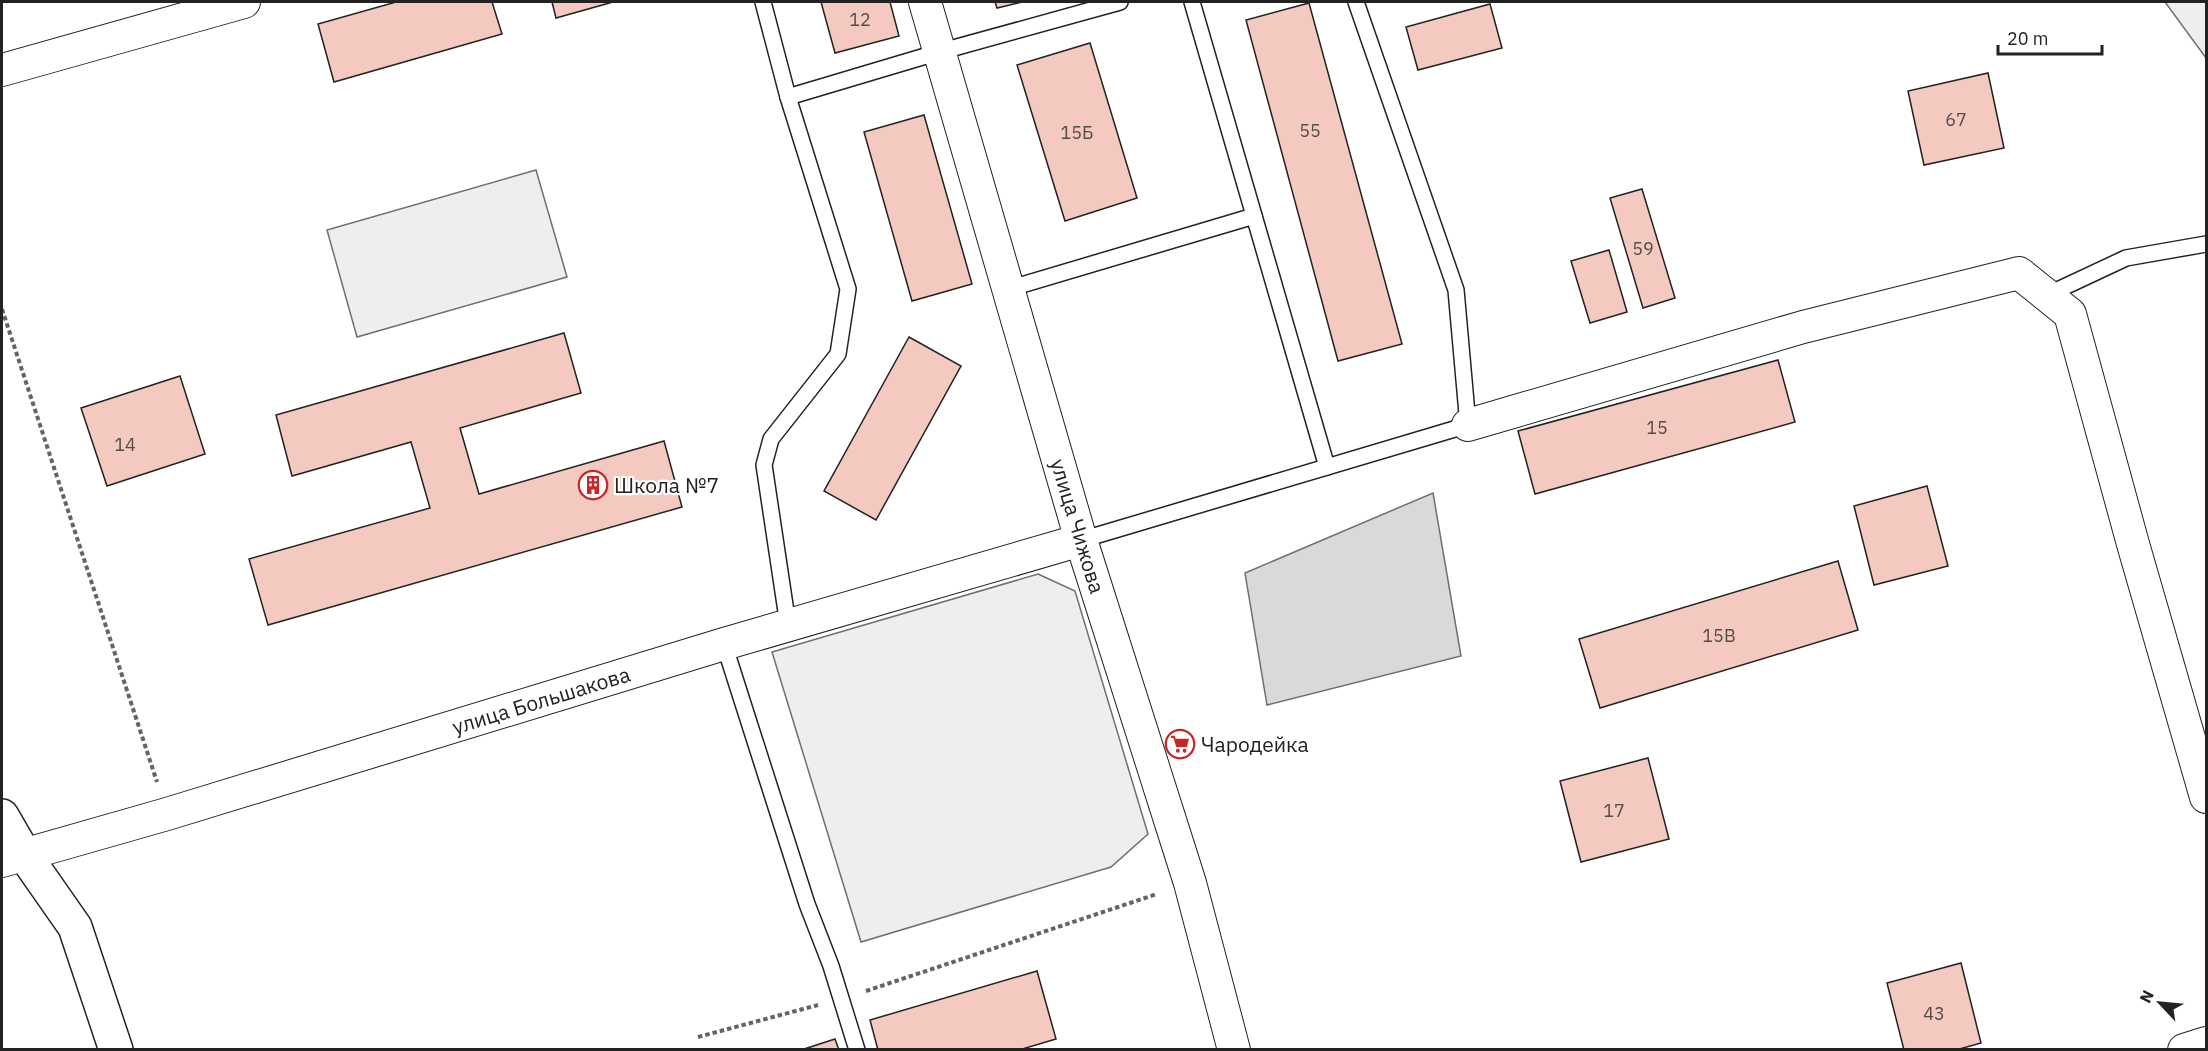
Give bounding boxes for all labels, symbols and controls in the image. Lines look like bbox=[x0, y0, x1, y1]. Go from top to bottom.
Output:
house number: 12 bbox=[849, 8, 871, 31]
scale bar bbox=[1998, 18, 2102, 56]
text: 20 m bbox=[2007, 27, 2049, 50]
house number: 67 bbox=[1945, 108, 1967, 131]
house number: 55 bbox=[1299, 119, 1321, 142]
house number: 15Б bbox=[1060, 121, 1094, 144]
house number: 59 bbox=[1632, 237, 1654, 260]
house number: 15 bbox=[1646, 416, 1668, 439]
house number: 14 bbox=[114, 433, 136, 456]
street label: улица Чижова bbox=[1044, 455, 1112, 597]
building icon: Школа №7 bbox=[577, 469, 609, 501]
place label: Школа №7 bbox=[614, 471, 719, 499]
house number: 15В bbox=[1702, 624, 1736, 647]
street label: улица Большакова bbox=[449, 660, 633, 740]
supermarket icon: Чародейка bbox=[1164, 728, 1196, 760]
place label: Чародейка bbox=[1201, 730, 1309, 758]
house number: 17 bbox=[1603, 799, 1625, 822]
north arrow bbox=[2130, 973, 2190, 1033]
text: N bbox=[2135, 987, 2158, 1006]
house number: 43 bbox=[1923, 1002, 1945, 1025]

